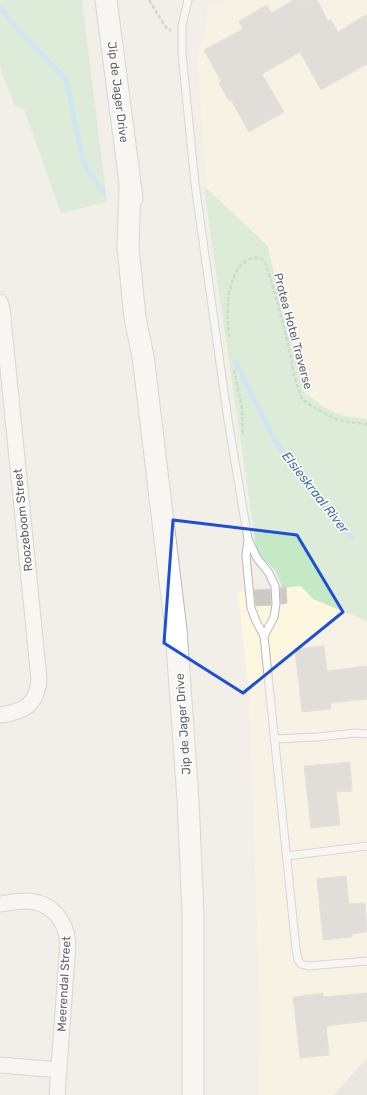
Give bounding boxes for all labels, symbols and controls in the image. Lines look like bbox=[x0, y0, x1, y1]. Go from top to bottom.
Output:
street label: Jip de Jager Drive bbox=[105, 41, 131, 144]
street label: Protea Hotel Traverse bbox=[271, 271, 315, 391]
water label: Elsieskraal River bbox=[279, 449, 353, 537]
street label: Roozeboom Street bbox=[11, 468, 35, 572]
street label: Jip de Jager Drive bbox=[172, 673, 194, 775]
street label: Meerendal Street bbox=[55, 936, 74, 1032]

